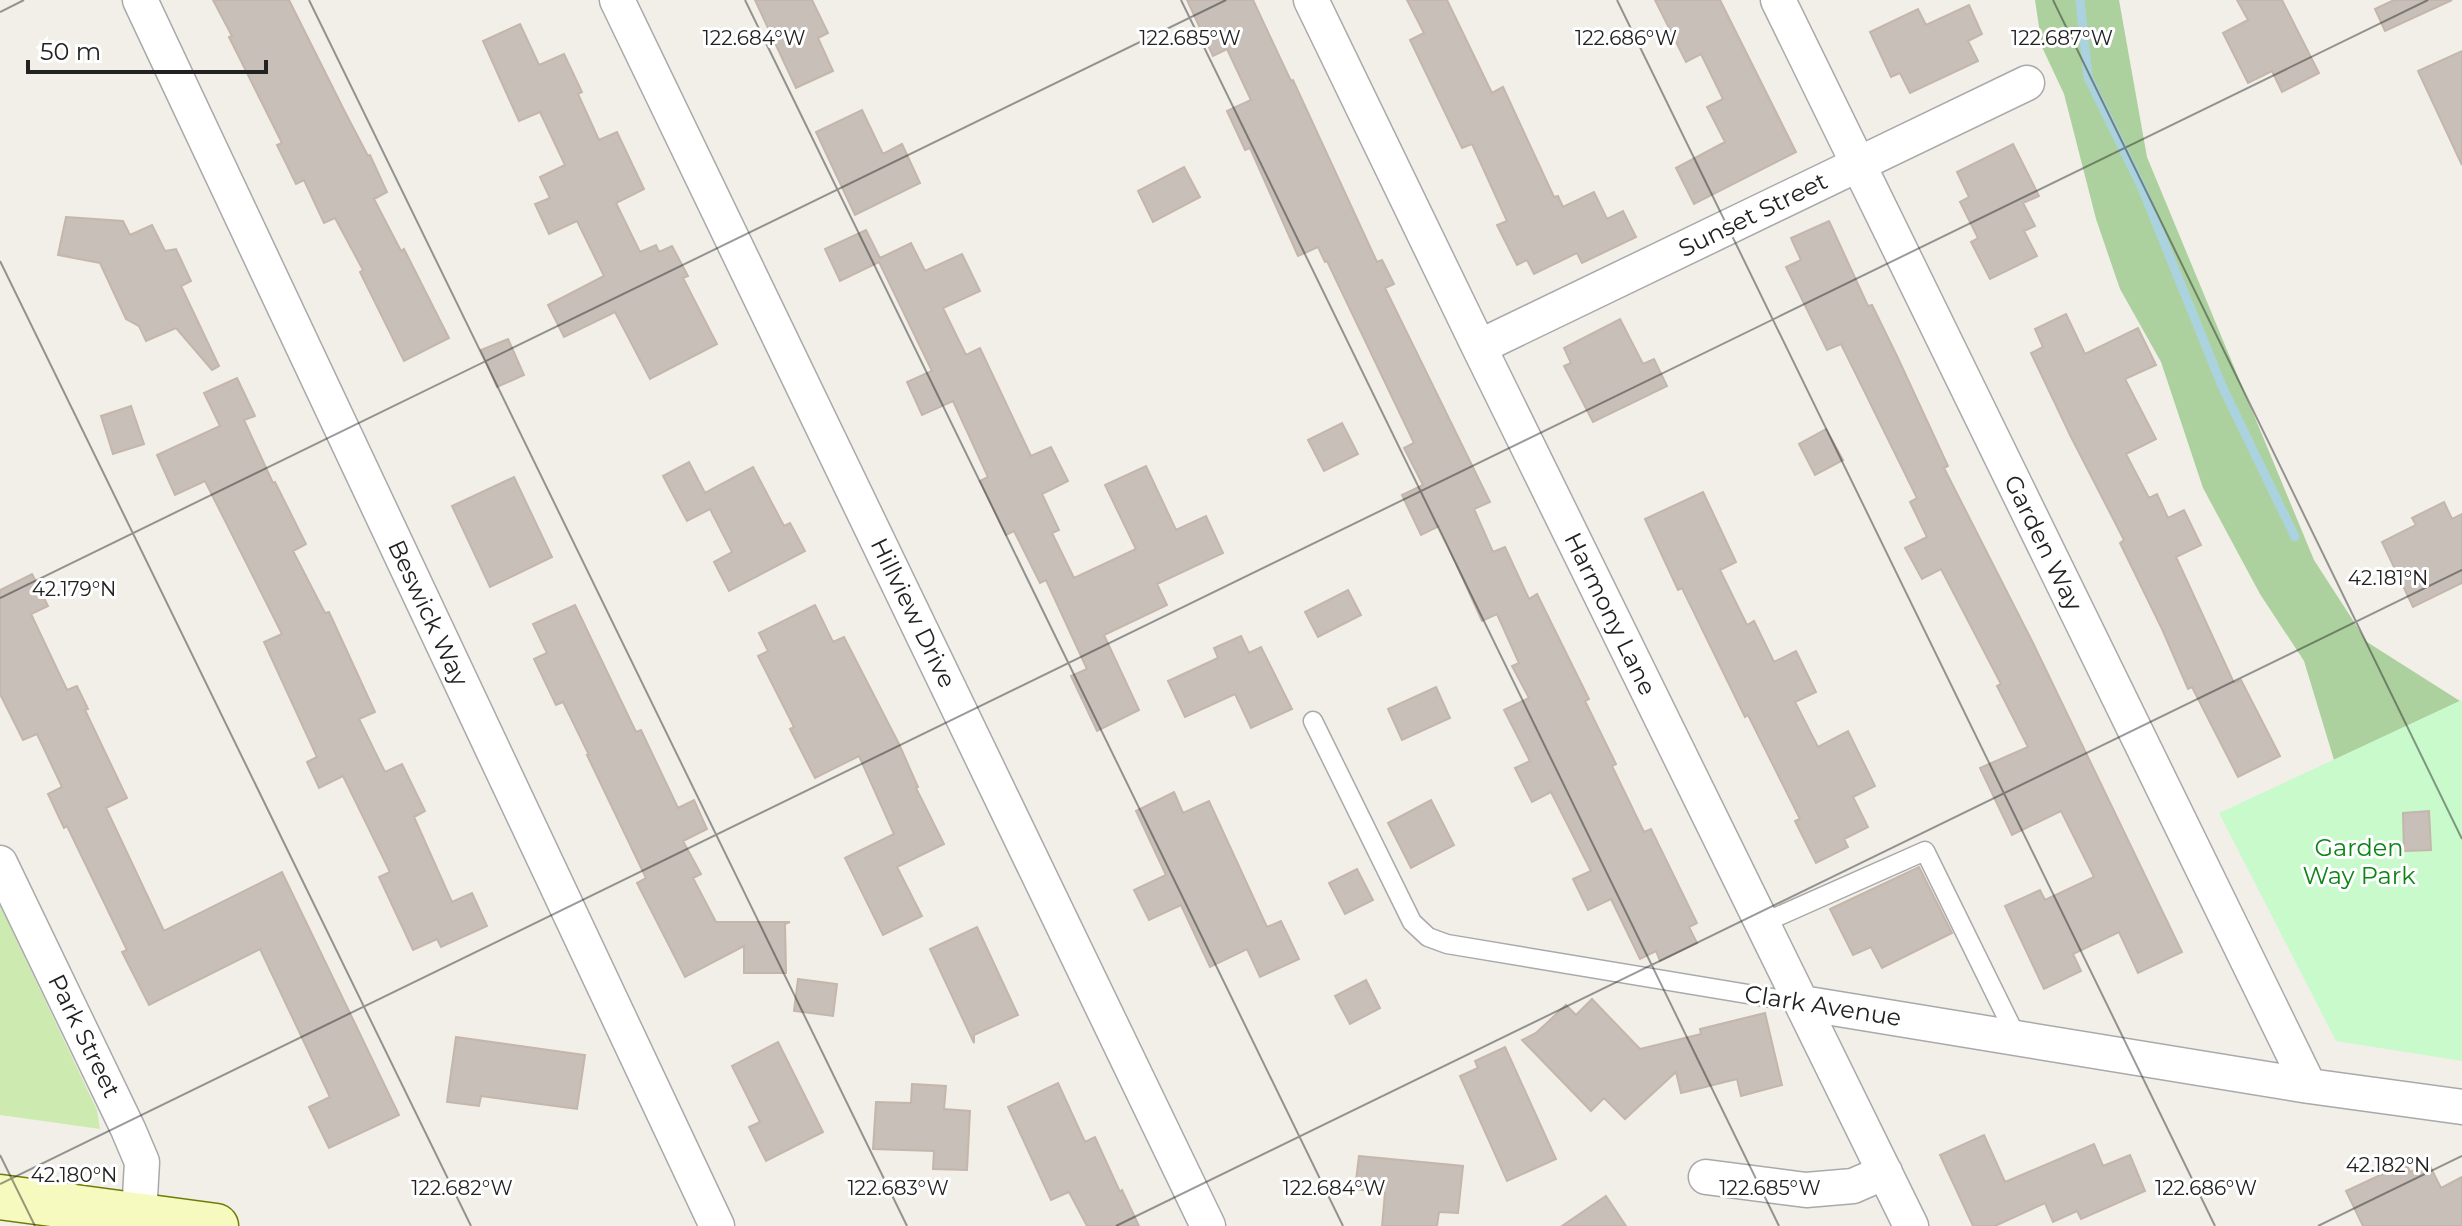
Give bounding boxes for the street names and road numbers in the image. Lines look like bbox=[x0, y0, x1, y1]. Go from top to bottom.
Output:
street label: Sunset Street bbox=[1674, 166, 1832, 263]
street label: Garden Way bbox=[1998, 470, 2089, 615]
street label: Harmony Lane bbox=[1558, 528, 1662, 700]
street label: Hillview Drive bbox=[865, 533, 962, 692]
street label: Beswick Way bbox=[382, 535, 475, 690]
street label: Park Street bbox=[42, 969, 127, 1102]
street label: Clark Avenue bbox=[1743, 979, 1904, 1032]

